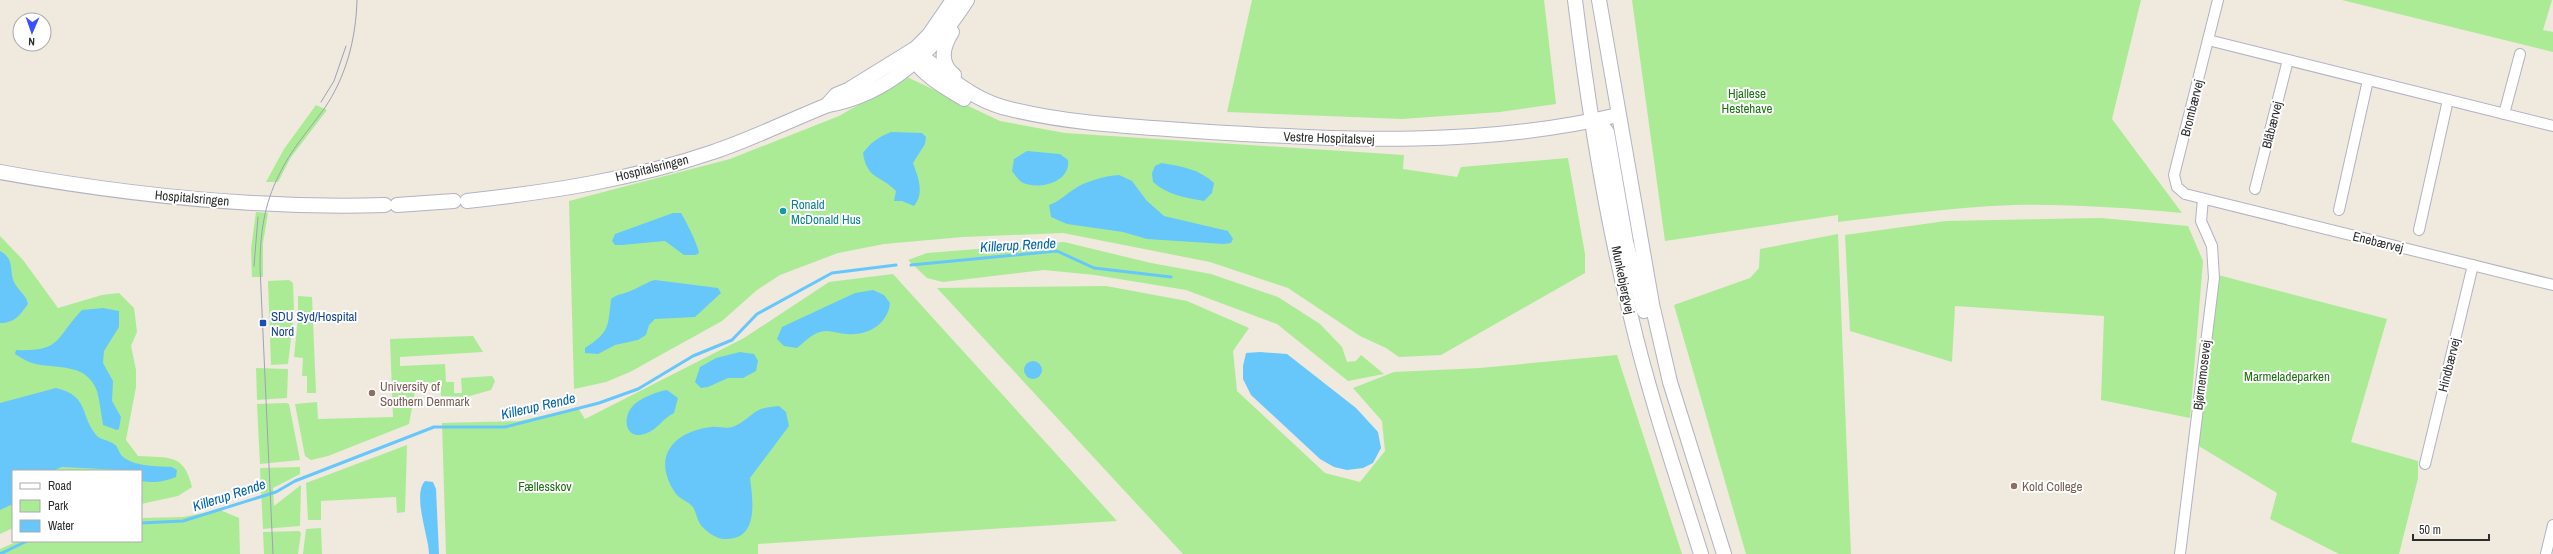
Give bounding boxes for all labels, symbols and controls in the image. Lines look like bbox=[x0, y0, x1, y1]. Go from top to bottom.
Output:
north arrow bbox=[12, 12, 52, 52]
text: N bbox=[28, 35, 35, 49]
street label: Brombærvej bbox=[2177, 78, 2207, 138]
park label: Hjallese Hestehave bbox=[1722, 85, 1773, 117]
street label: Blåbærvej bbox=[2258, 100, 2286, 150]
street label: Vestre Hospitalsvej bbox=[1283, 128, 1375, 148]
street label: Hospitalsringen bbox=[614, 151, 690, 185]
street label: Hospitalsringen bbox=[154, 186, 230, 210]
place label: Ronald McDonald Hus bbox=[791, 196, 861, 228]
marker: Ronald McDonald Hus bbox=[778, 206, 788, 216]
street label: Enebærvej bbox=[2351, 228, 2405, 256]
water label: Killerup Rende bbox=[980, 234, 1056, 256]
street label: Munkebjergvej bbox=[1607, 244, 1639, 316]
place label: SDU Syd/Hospital Nord bbox=[271, 308, 357, 340]
marker: SDU Syd/Hospital Nord bbox=[258, 318, 268, 328]
street label: Hindbærvej bbox=[2434, 336, 2464, 394]
street label: Bjørnemosevej bbox=[2189, 339, 2215, 411]
park label: Marmeladeparken bbox=[2244, 368, 2330, 385]
place label: University of Southern Denmark bbox=[380, 378, 470, 410]
marker: University of Southern Denmark bbox=[367, 388, 377, 398]
water label: Killerup Rende bbox=[499, 389, 577, 423]
legend bbox=[12, 470, 142, 542]
water label: Killerup Rende bbox=[190, 475, 268, 515]
text: Road bbox=[48, 478, 72, 494]
park label: Fællesskov bbox=[518, 478, 572, 495]
place label: Kold College bbox=[2022, 478, 2083, 495]
marker: Kold College bbox=[2009, 481, 2019, 491]
text: Park bbox=[48, 498, 68, 514]
scale bar bbox=[2413, 516, 2489, 542]
text: Water bbox=[48, 518, 75, 534]
text: 50 m bbox=[2419, 522, 2441, 538]

